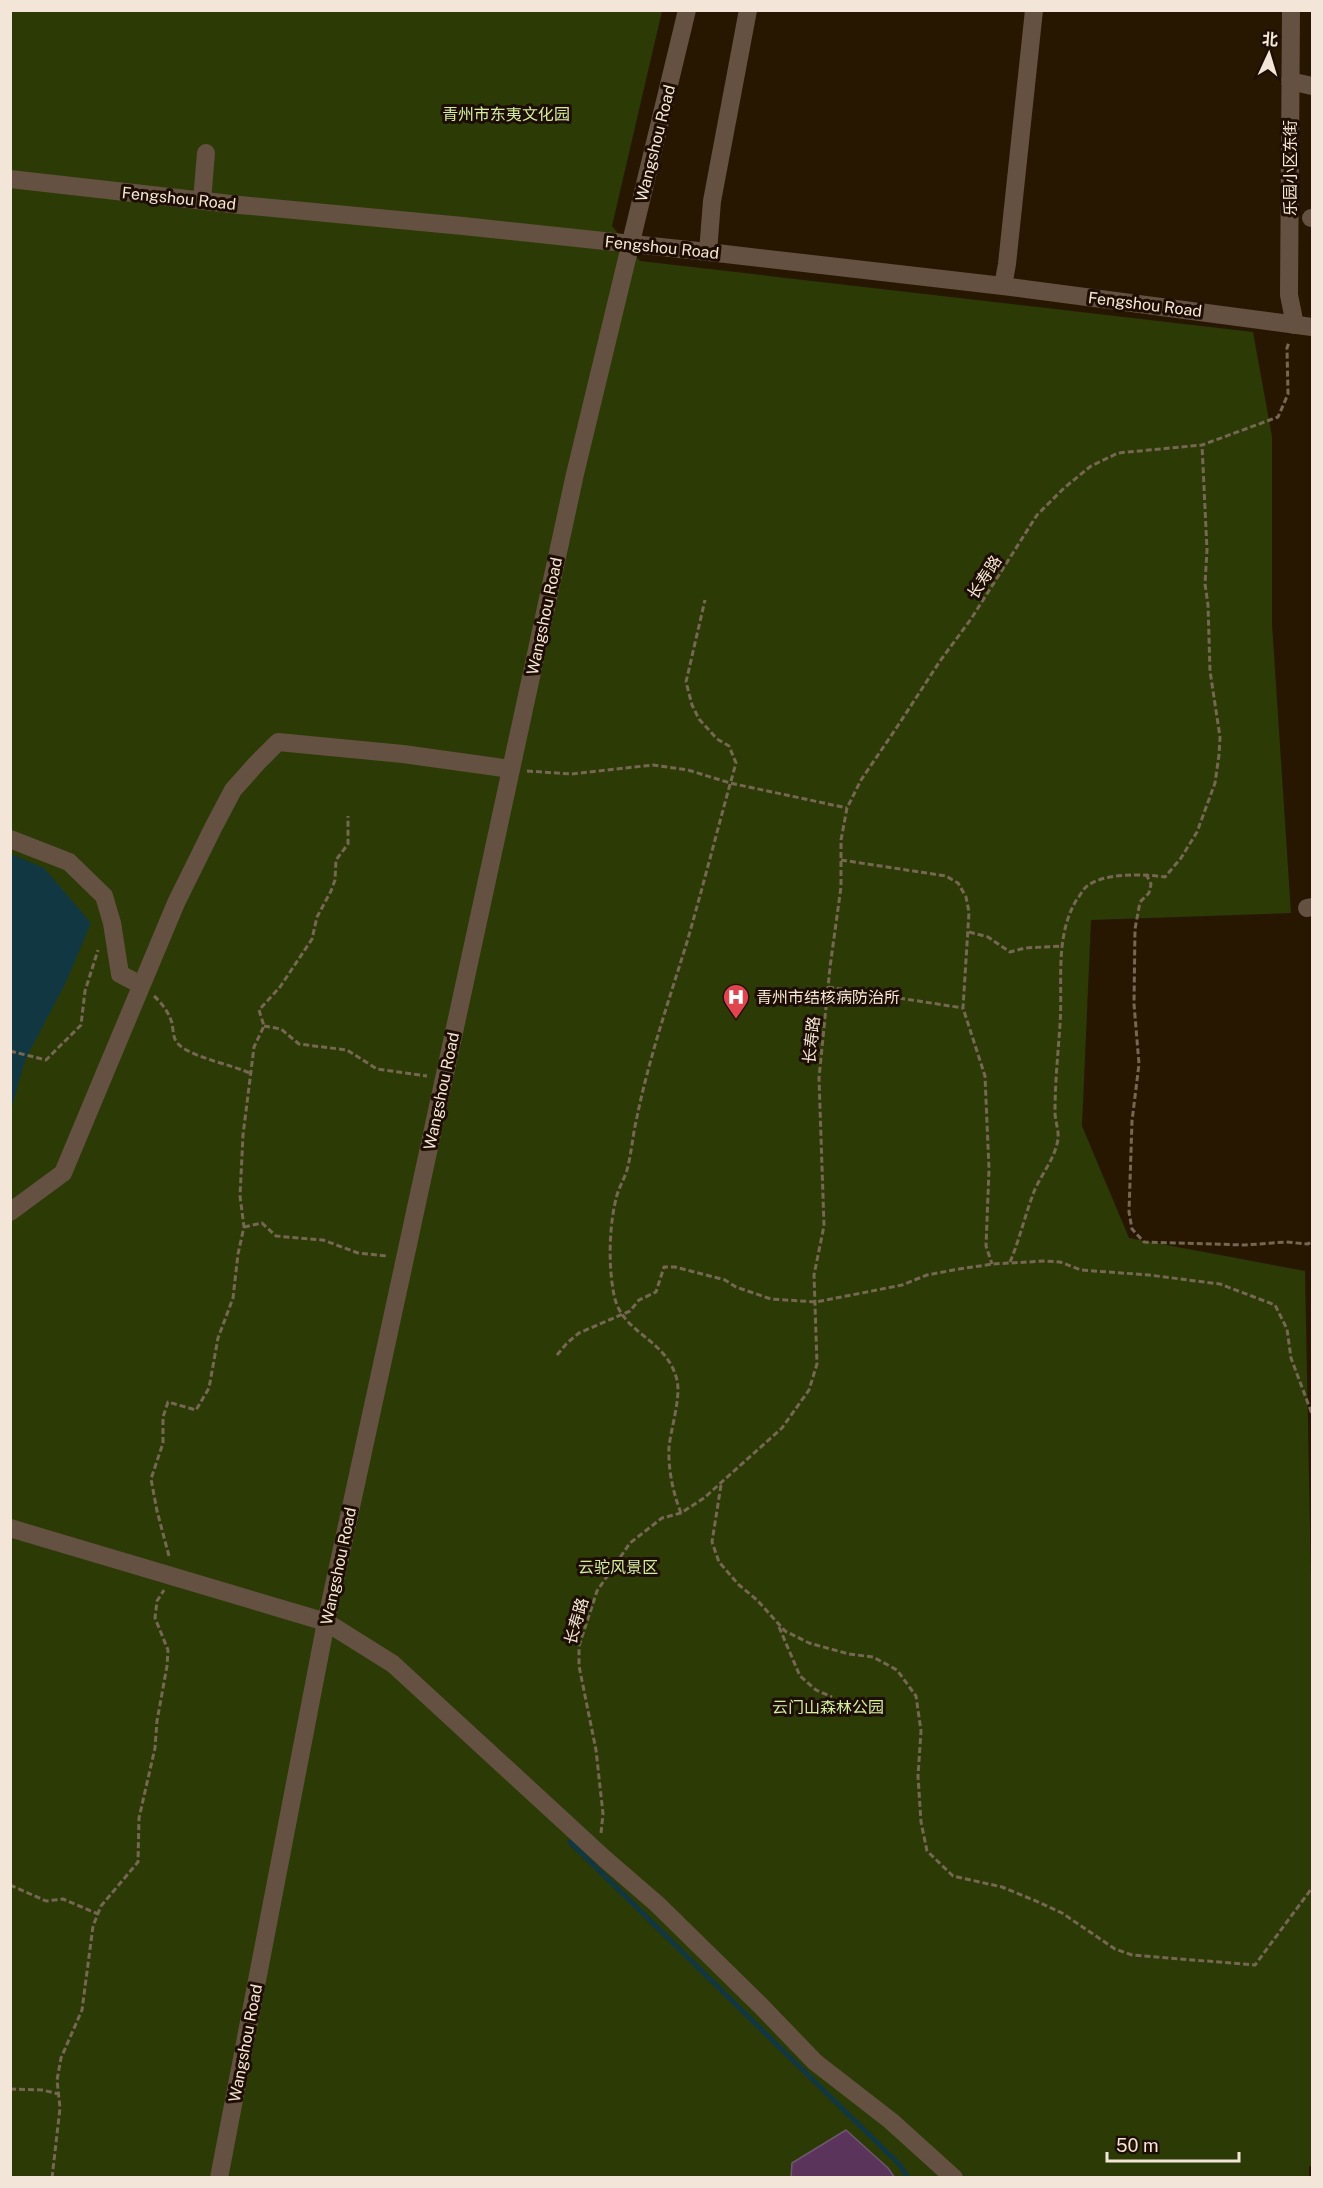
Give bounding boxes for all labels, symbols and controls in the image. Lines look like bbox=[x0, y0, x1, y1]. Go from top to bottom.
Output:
north arrow bbox=[1239, 24, 1299, 84]
text: 北 bbox=[1261, 29, 1279, 50]
street label: Wangshou Road bbox=[632, 83, 679, 204]
park label: 青州市东夷文化园 bbox=[442, 105, 570, 124]
street label: 乐园小区东街 bbox=[1281, 120, 1300, 216]
street label: Fengshou Road bbox=[121, 183, 237, 214]
street label: Fengshou Road bbox=[604, 232, 720, 263]
street label: Fengshou Road bbox=[1087, 288, 1203, 321]
street label: 长寿路 bbox=[963, 552, 1005, 603]
street label: Wangshou Road bbox=[523, 556, 566, 677]
hospital icon: 青州市结核病防治所 bbox=[721, 982, 751, 1020]
place label: 青州市结核病防治所 bbox=[756, 988, 900, 1007]
street label: 长寿路 bbox=[800, 1015, 823, 1065]
street label: Wangshou Road bbox=[420, 1031, 463, 1152]
street label: Wangshou Road bbox=[317, 1506, 360, 1627]
park label: 云驼风景区 bbox=[578, 1558, 658, 1577]
street label: 长寿路 bbox=[561, 1595, 592, 1647]
park label: 云门山森林公园 bbox=[772, 1698, 884, 1717]
street label: Wangshou Road bbox=[225, 1983, 266, 2104]
scale bar bbox=[1107, 2125, 1239, 2163]
text: 50 m bbox=[1116, 2135, 1159, 2156]

